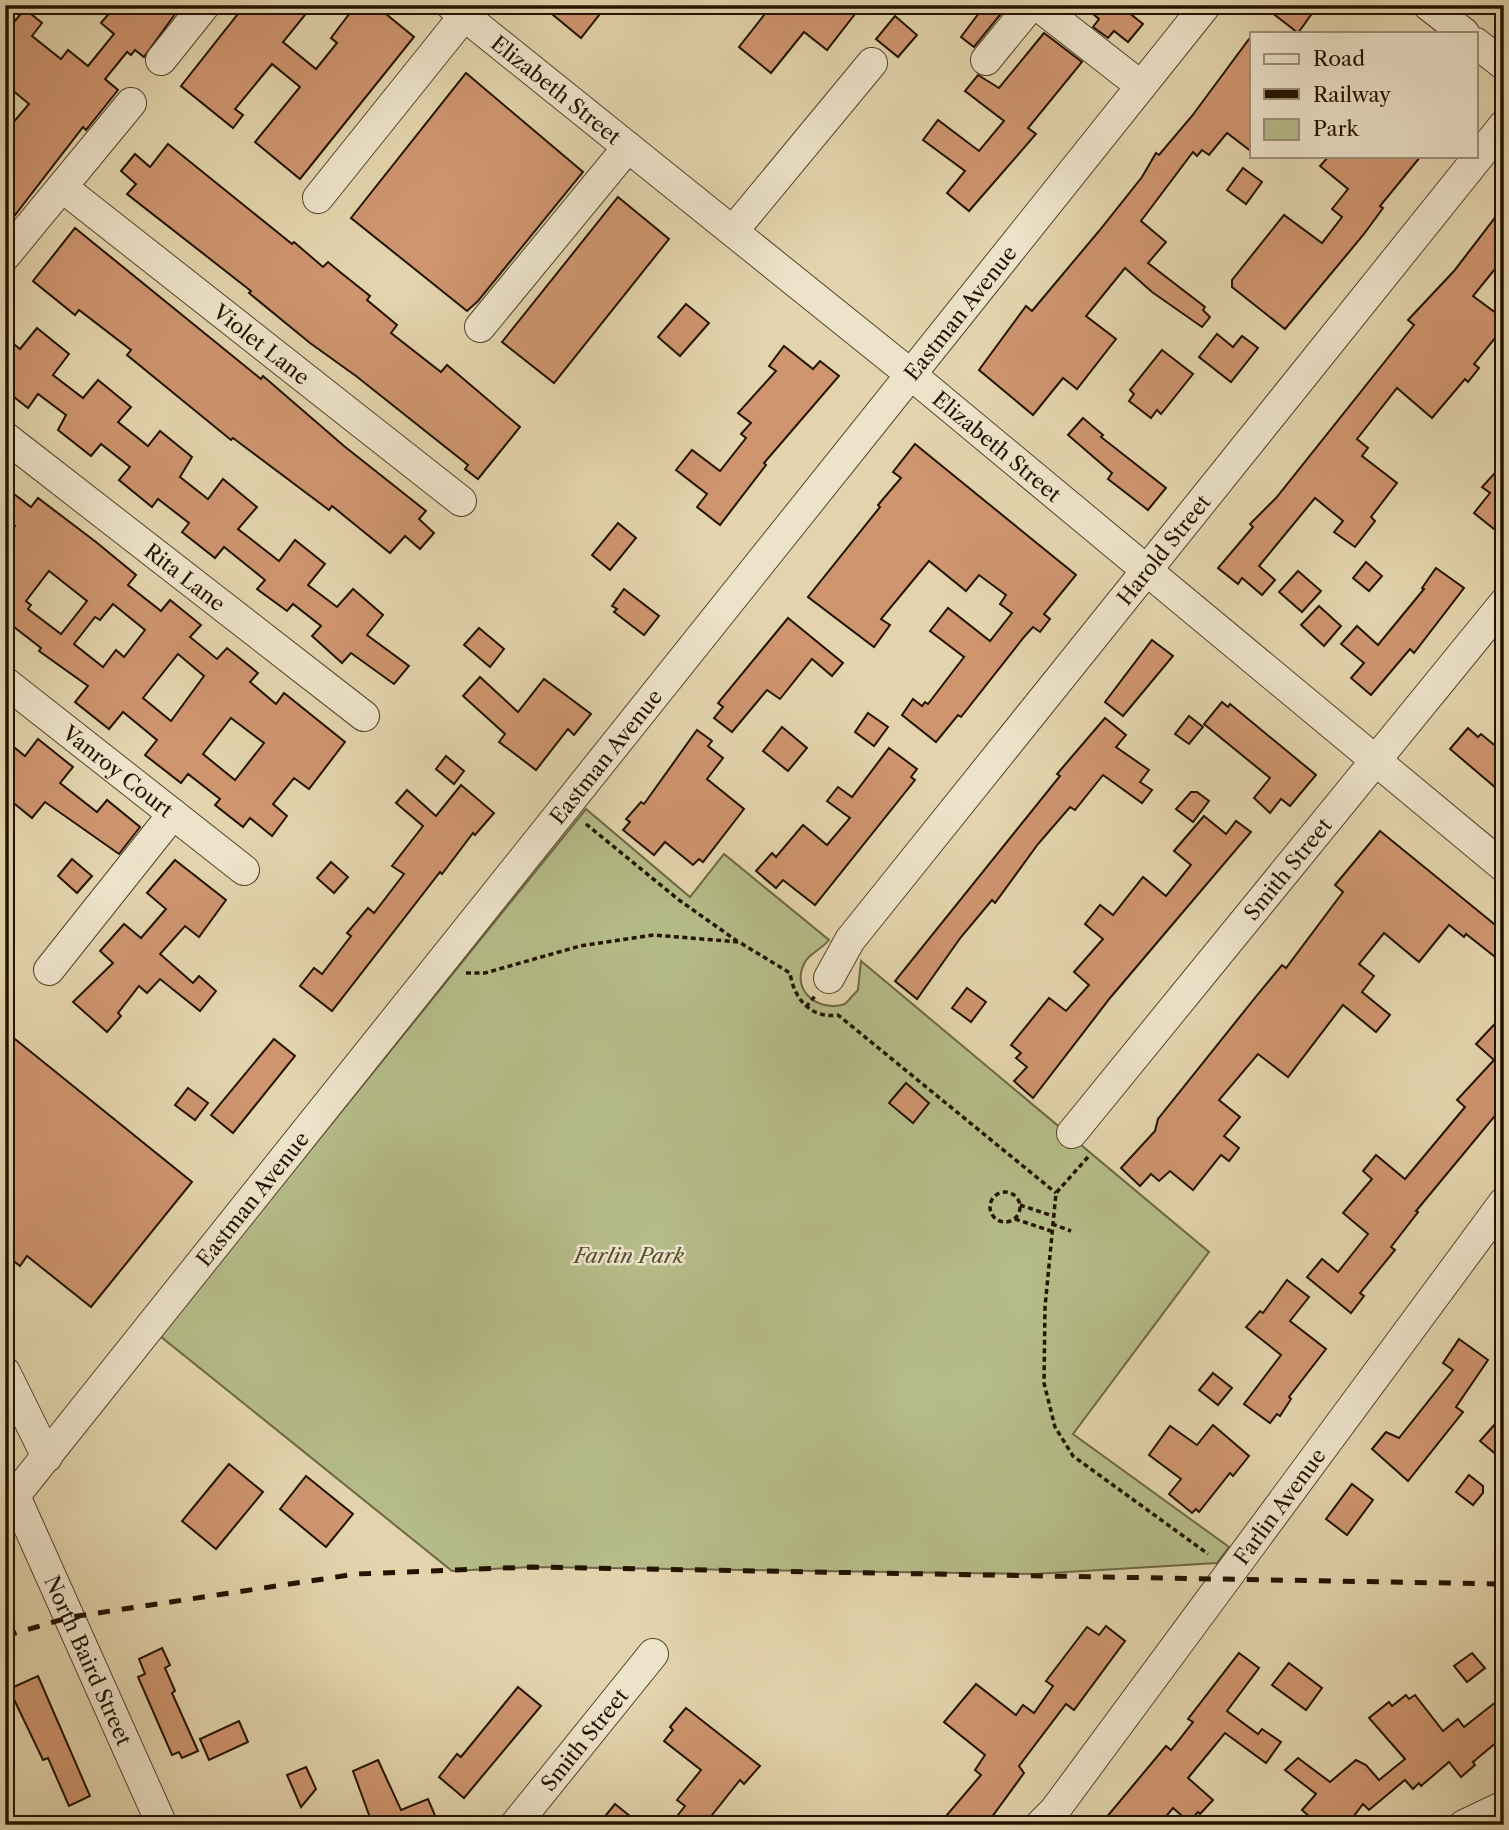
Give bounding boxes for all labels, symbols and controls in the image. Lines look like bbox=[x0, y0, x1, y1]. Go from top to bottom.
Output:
street label: Elizabeth Street bbox=[486, 30, 627, 150]
legend bbox=[1250, 32, 1478, 158]
text: Road bbox=[1313, 46, 1365, 71]
text: Railway bbox=[1313, 82, 1391, 107]
text: Park bbox=[1313, 116, 1359, 141]
street label: Eastman Avenue bbox=[899, 240, 1021, 385]
street label: Violet Lane bbox=[208, 298, 315, 390]
street label: Elizabeth Street bbox=[928, 386, 1067, 507]
street label: Harold Street bbox=[1111, 489, 1216, 610]
street label: Rita Lane bbox=[140, 538, 230, 616]
street label: Eastman Avenue bbox=[544, 684, 667, 829]
street label: Vanroy Court bbox=[57, 719, 179, 822]
street label: Smith Street bbox=[1238, 812, 1337, 925]
street label: Eastman Avenue bbox=[191, 1126, 314, 1271]
park label: Farlin Park bbox=[572, 1243, 684, 1268]
street label: Farlin Avenue bbox=[1228, 1443, 1330, 1569]
street label: North Baird Street bbox=[40, 1571, 137, 1750]
street label: Smith Street bbox=[535, 1683, 633, 1796]

